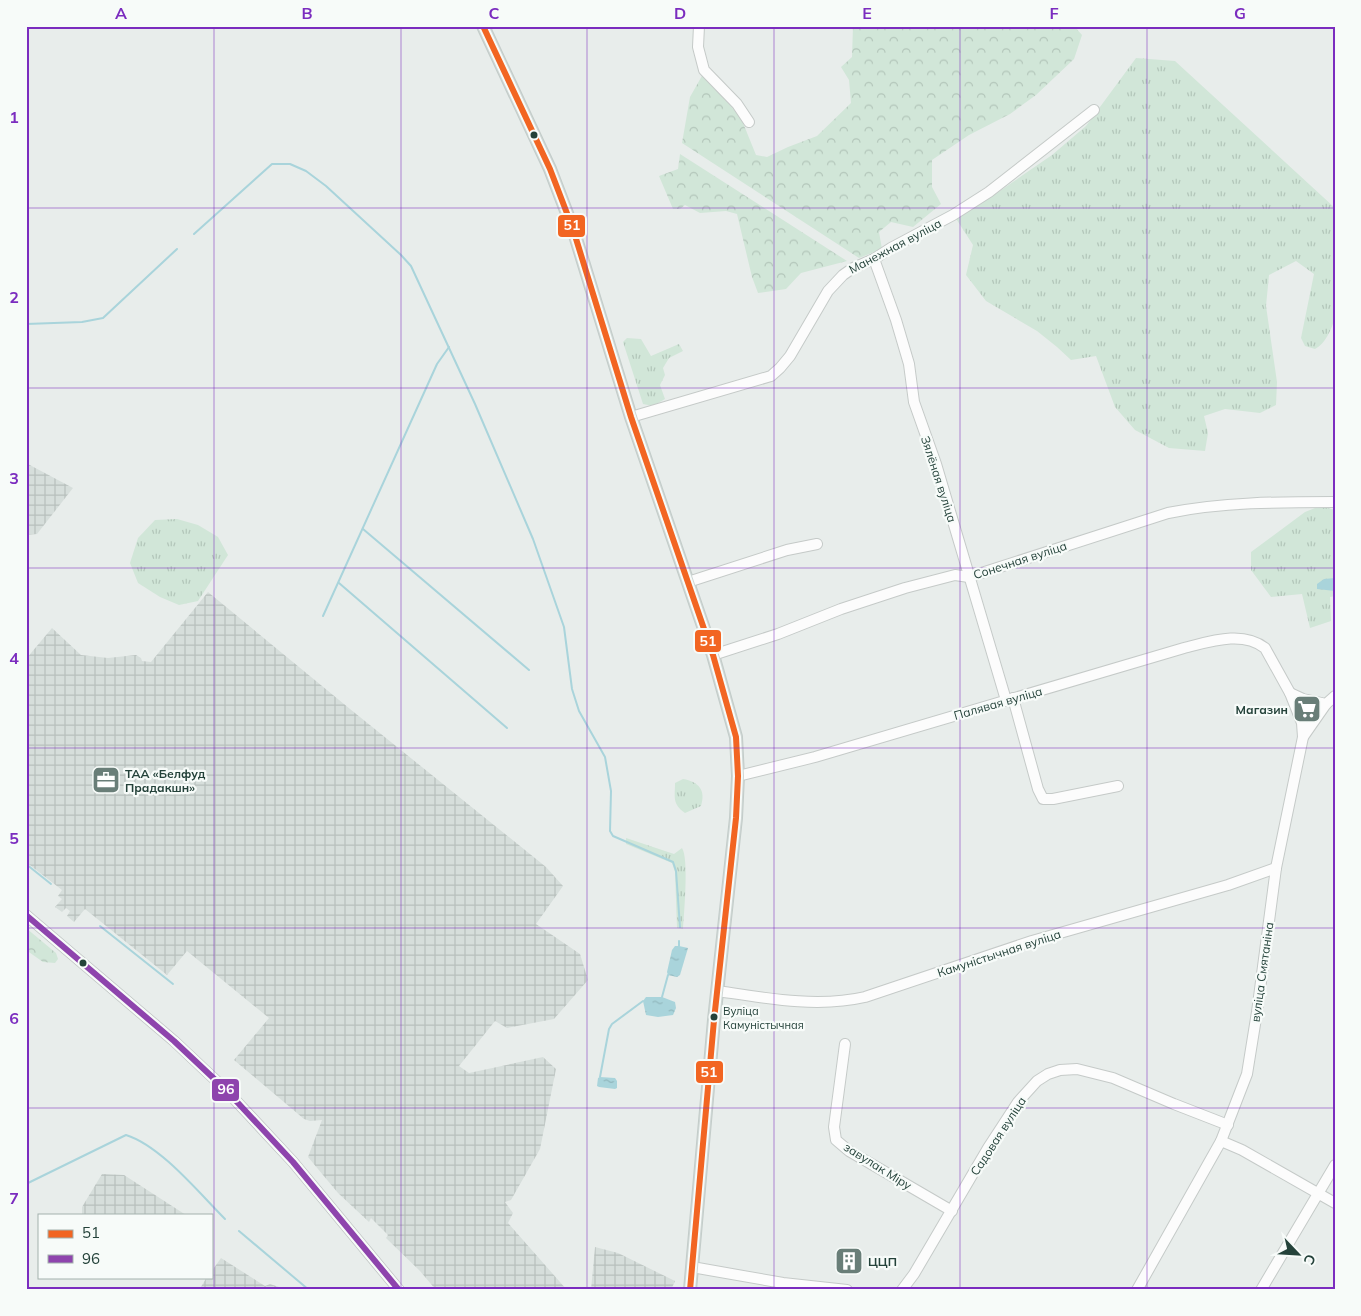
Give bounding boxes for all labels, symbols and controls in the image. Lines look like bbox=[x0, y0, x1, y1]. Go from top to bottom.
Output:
text: A bbox=[115, 3, 127, 23]
text: B bbox=[301, 3, 313, 23]
text: C bbox=[489, 3, 500, 23]
text: D bbox=[674, 3, 686, 23]
text: E bbox=[862, 3, 872, 23]
text: F bbox=[1049, 3, 1059, 23]
text: G bbox=[1234, 3, 1246, 23]
text: 1 bbox=[9, 107, 19, 127]
unlabelled marker bbox=[529, 130, 539, 140]
line badge: 51 bbox=[557, 214, 586, 238]
street label: Манежная вуліца bbox=[846, 215, 944, 277]
text: 51 bbox=[564, 216, 580, 234]
text: 2 bbox=[9, 287, 19, 307]
street label: Зялёная вуліца bbox=[918, 434, 960, 524]
text: 3 bbox=[9, 468, 19, 488]
street label: Сонечная вуліца bbox=[971, 538, 1069, 582]
line badge: 51 bbox=[694, 629, 722, 653]
text: 51 bbox=[700, 632, 716, 650]
text: 4 bbox=[9, 648, 19, 668]
street label: Палявая вуліца bbox=[952, 683, 1044, 723]
supermarket icon: Магазин bbox=[1292, 694, 1322, 724]
place label: Магазин bbox=[1236, 702, 1288, 717]
office icon: ТАА «Белфуд Прадакшн» bbox=[91, 765, 121, 795]
place label: ТАА «Белфуд Прадакшн» bbox=[125, 766, 206, 795]
text: 5 bbox=[9, 828, 19, 848]
street label: вуліца Смятаніна bbox=[1248, 921, 1276, 1023]
street label: Камуністычная вуліца bbox=[935, 926, 1063, 980]
unlabelled marker bbox=[78, 958, 88, 968]
place label: Вуліца Камуністычная bbox=[723, 1004, 804, 1032]
text: 6 bbox=[9, 1008, 19, 1028]
marker: Вуліца Камуністычная bbox=[709, 1012, 719, 1022]
line badge: 51 bbox=[695, 1060, 724, 1084]
text: 51 bbox=[701, 1063, 717, 1081]
line badge: 96 bbox=[211, 1078, 240, 1102]
text: 96 bbox=[218, 1080, 234, 1098]
street label: Садовая вуліца bbox=[967, 1094, 1029, 1178]
street label: завулак Міру bbox=[841, 1139, 915, 1193]
text: 7 bbox=[9, 1188, 19, 1208]
legend bbox=[38, 1214, 212, 1278]
text: 51 bbox=[82, 1223, 100, 1242]
north arrow bbox=[1274, 1228, 1324, 1278]
building icon: ЦЦП bbox=[834, 1246, 864, 1276]
text: 96 bbox=[82, 1249, 100, 1268]
text: С bbox=[1300, 1251, 1320, 1268]
place label: ЦЦП bbox=[868, 1254, 897, 1269]

